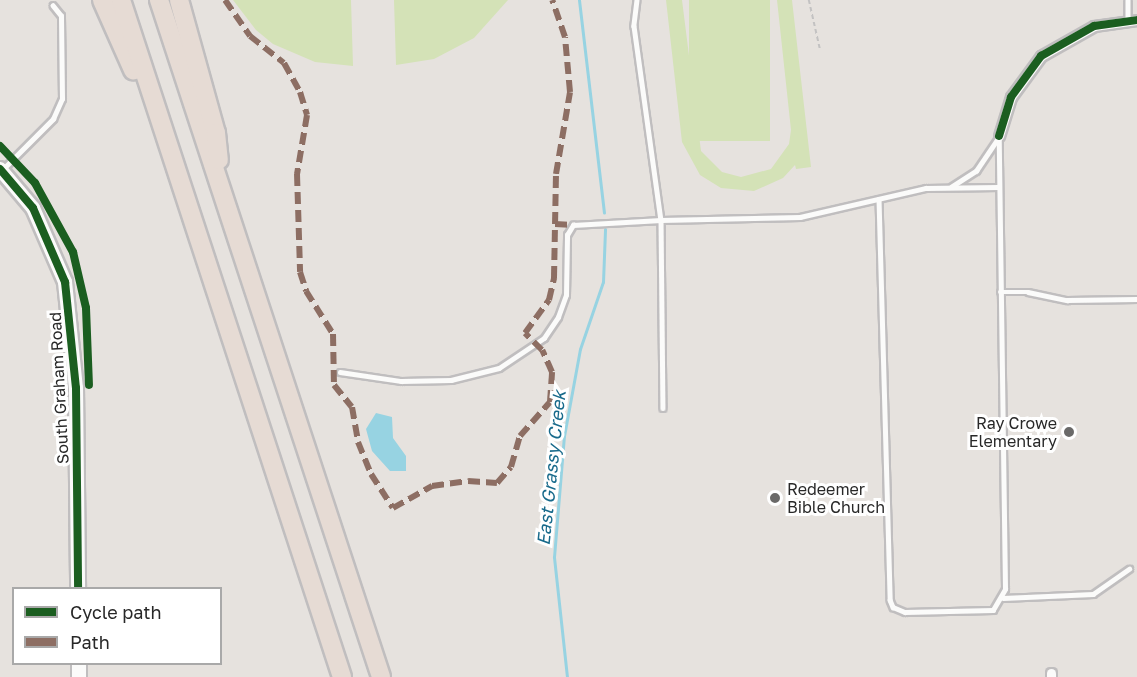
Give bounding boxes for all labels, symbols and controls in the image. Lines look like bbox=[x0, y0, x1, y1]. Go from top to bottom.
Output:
street label: South Graham Road bbox=[45, 311, 73, 465]
water label: East Grassy Creek bbox=[532, 389, 570, 547]
place label: Ray Crowe Elementary bbox=[969, 413, 1057, 451]
marker: Ray Crowe Elementary bbox=[1062, 425, 1076, 439]
place label: Redeemer Bible Church bbox=[787, 479, 885, 517]
marker: Redeemer Bible Church bbox=[768, 491, 782, 505]
legend bbox=[12, 587, 222, 665]
text: Cycle path bbox=[70, 601, 162, 623]
text: Path bbox=[70, 631, 110, 653]

